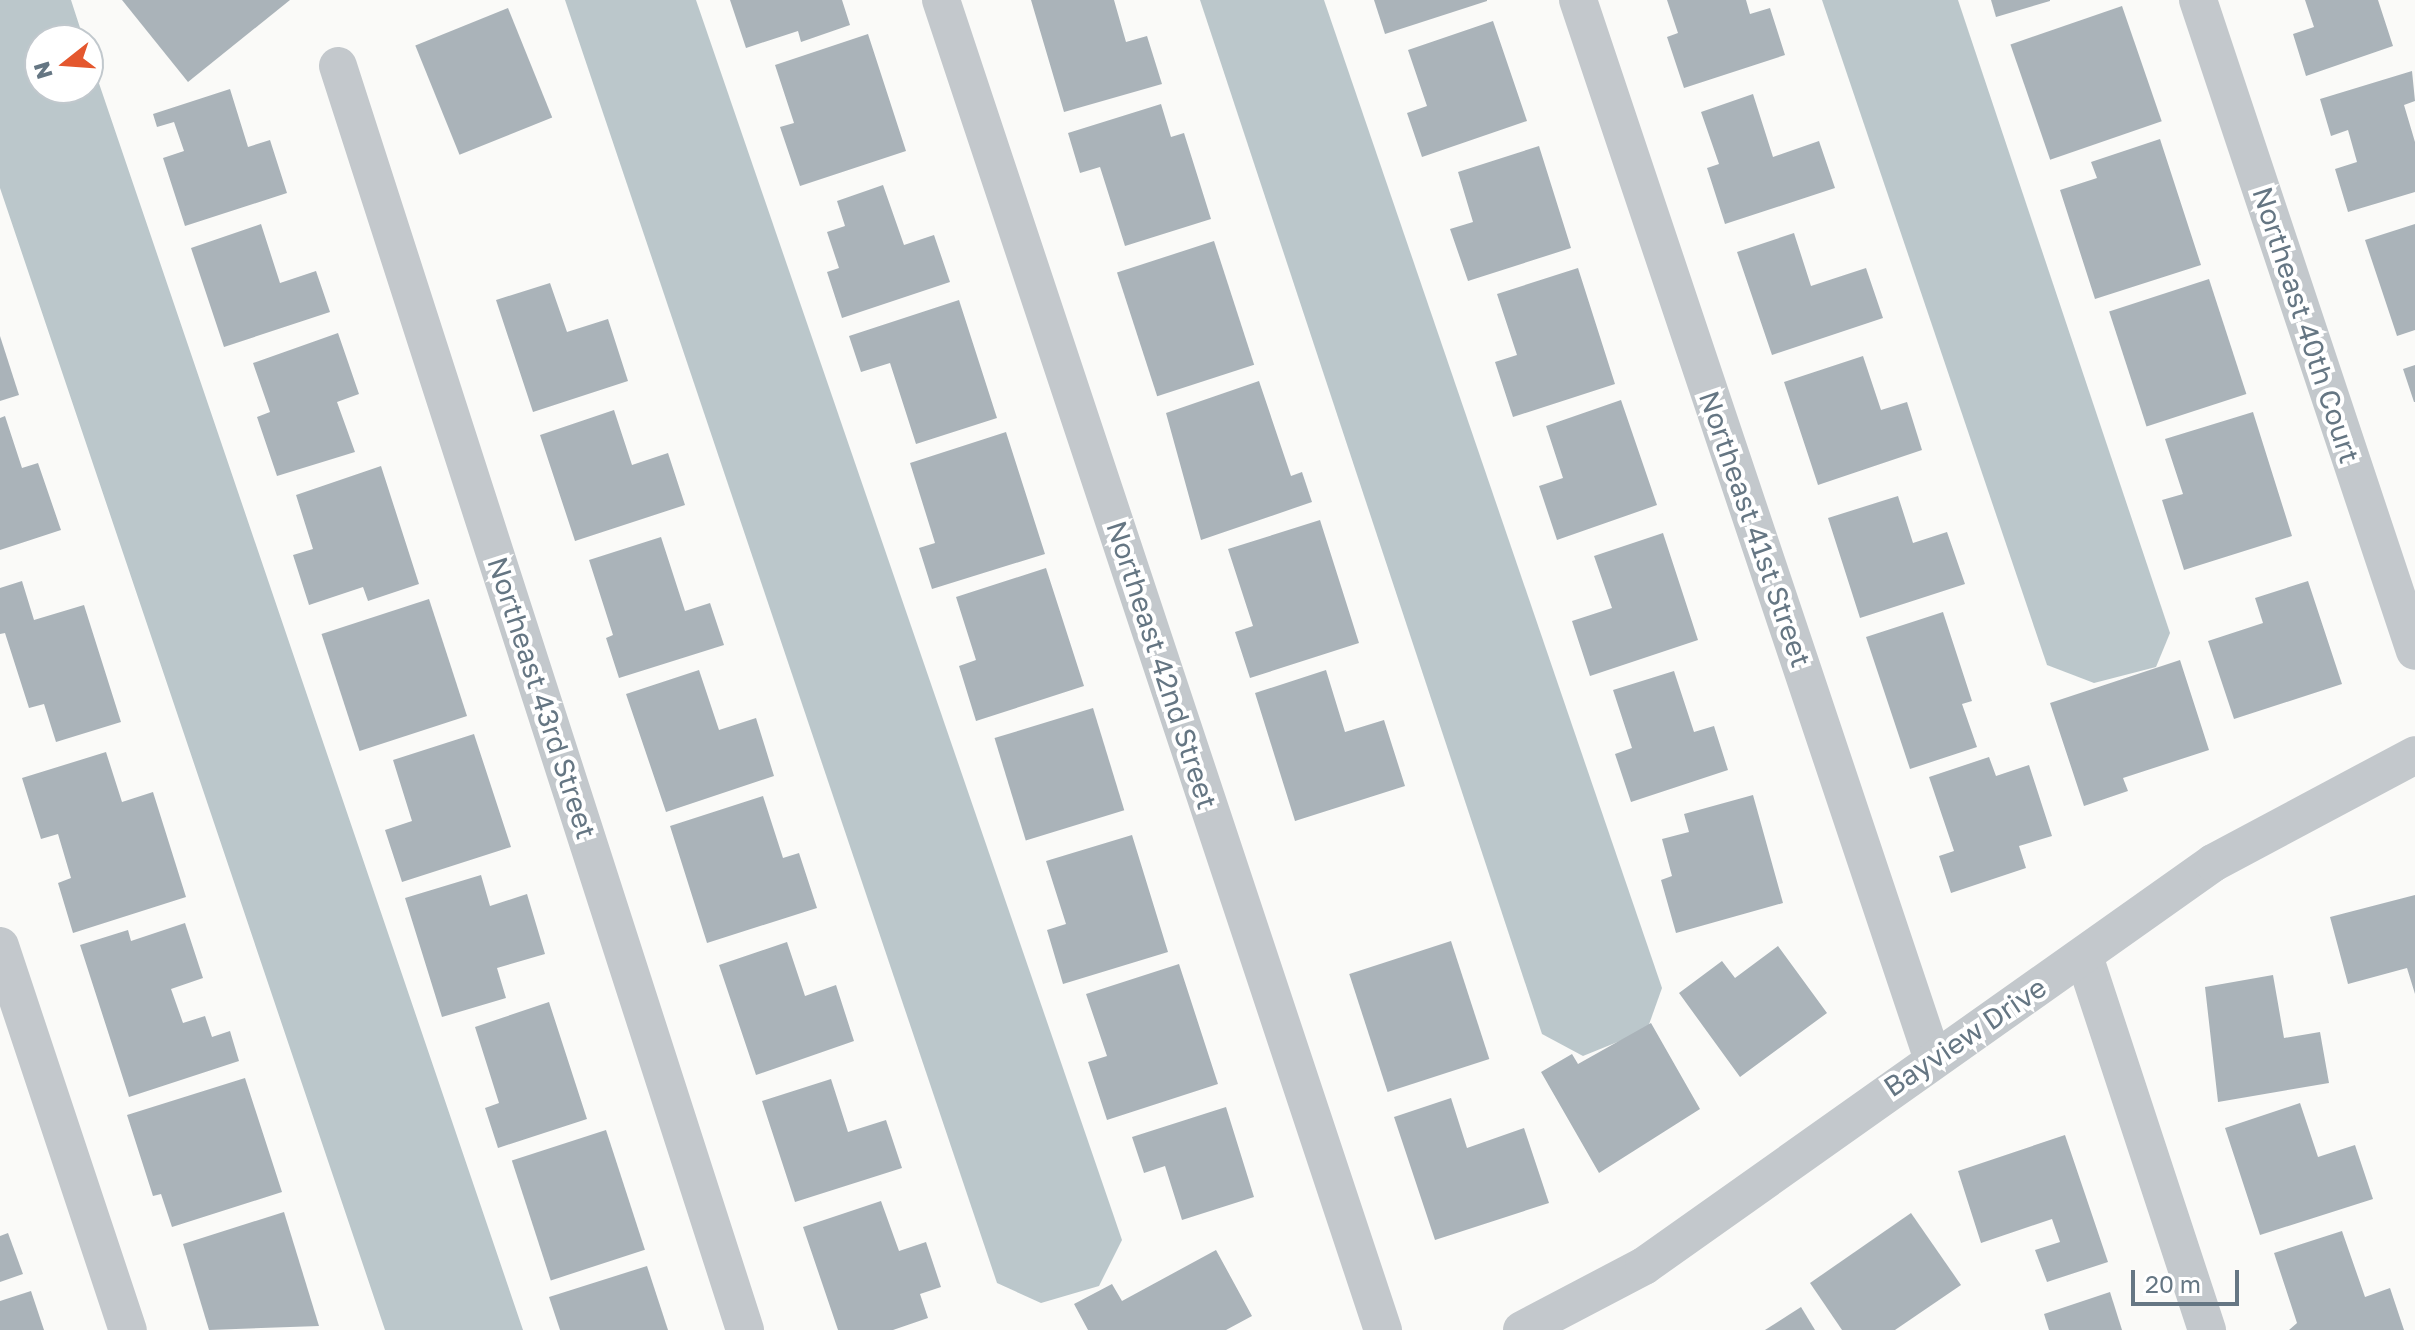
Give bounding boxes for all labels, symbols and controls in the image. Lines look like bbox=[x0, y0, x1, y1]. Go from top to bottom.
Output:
north arrow bbox=[24, 24, 104, 104]
text: N bbox=[27, 59, 58, 83]
street label: Northeast 40th Court bbox=[2245, 183, 2367, 467]
street label: Northeast 41st Street bbox=[1692, 387, 1818, 671]
street label: Northeast 42nd Street bbox=[1100, 517, 1224, 813]
street label: Northeast 43rd Street bbox=[481, 553, 603, 843]
street label: Bayview Drive bbox=[1877, 970, 2053, 1104]
scale bar bbox=[2135, 1254, 2243, 1304]
text: 20 m bbox=[2145, 1269, 2201, 1298]

